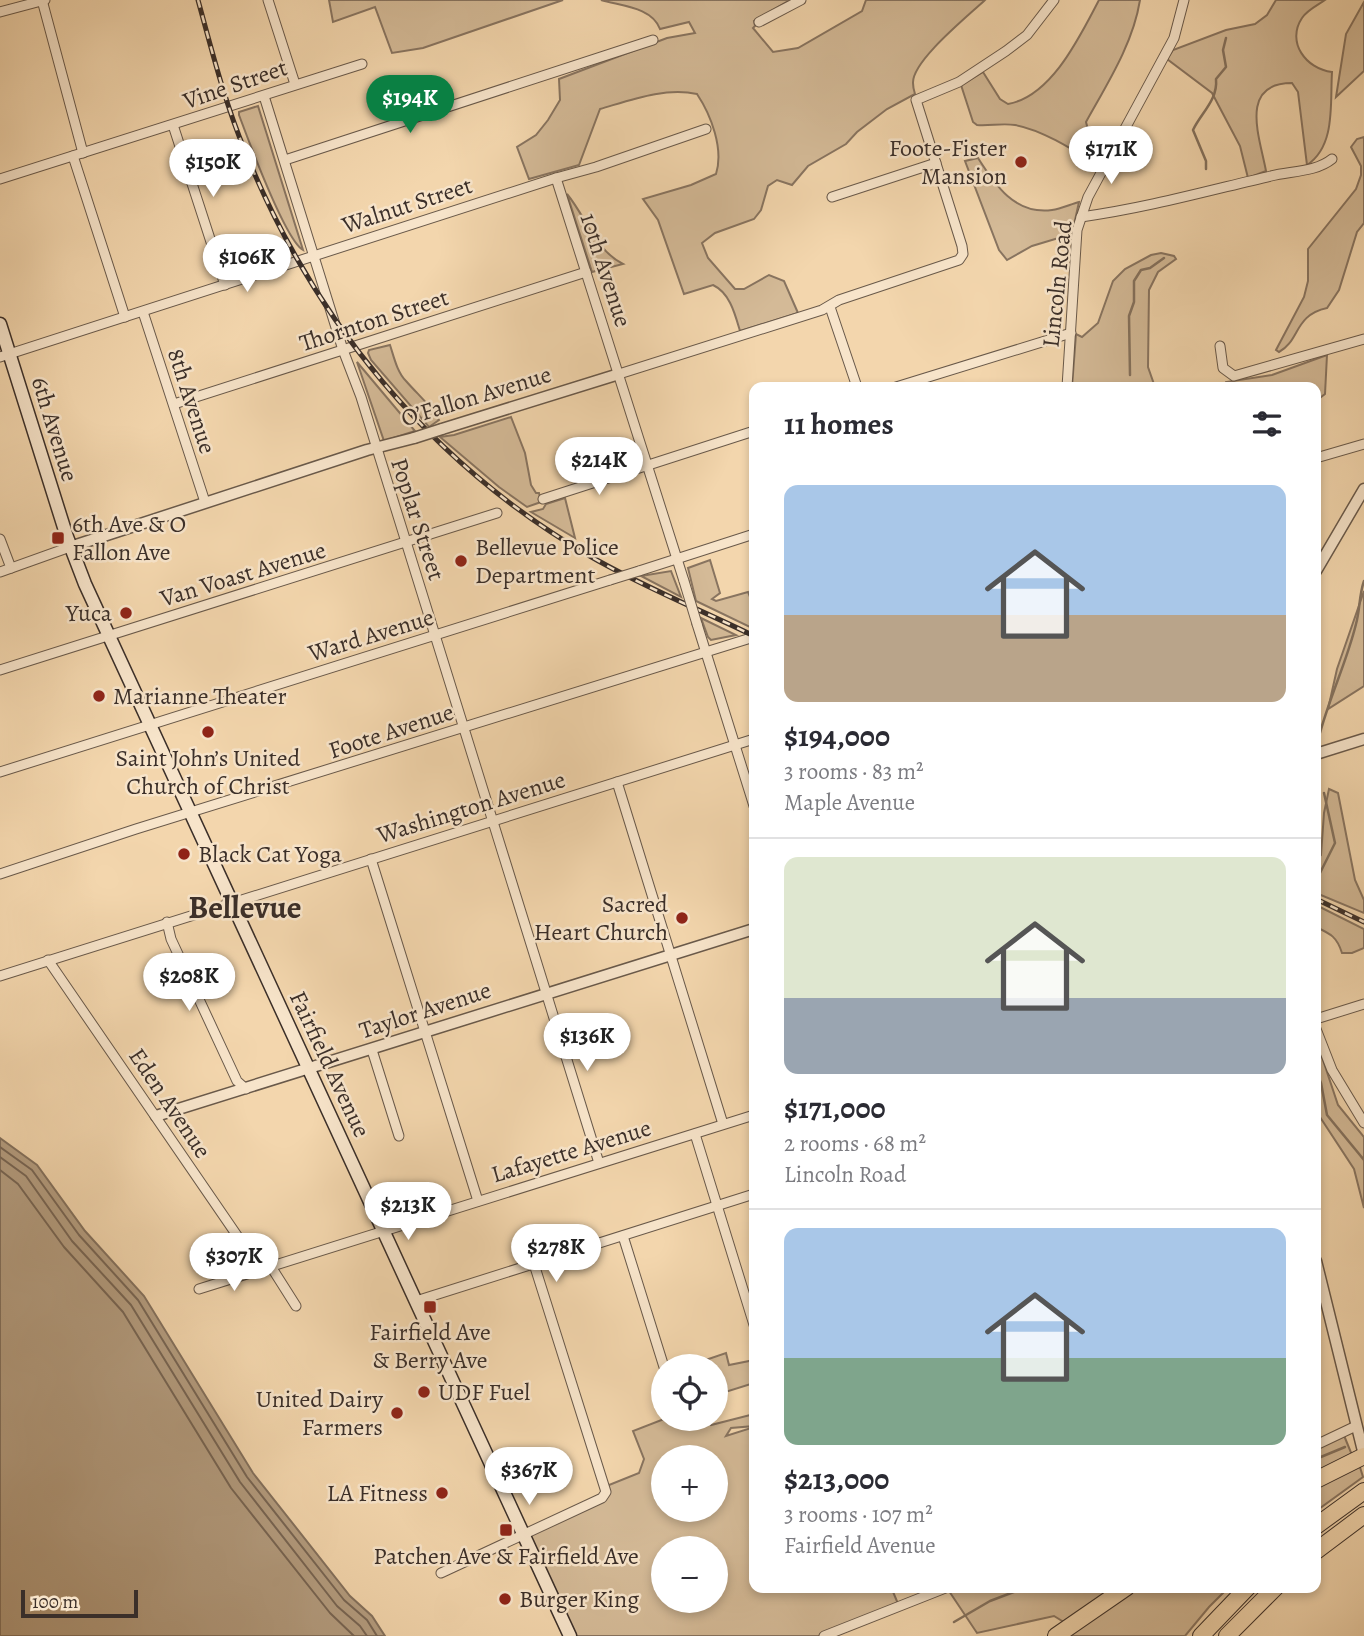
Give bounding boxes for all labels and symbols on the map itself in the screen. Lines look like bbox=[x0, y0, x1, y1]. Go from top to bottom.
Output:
street label: Vine Street bbox=[178, 51, 291, 117]
pin: $194K bbox=[361, 76, 459, 135]
pin: $171K bbox=[1062, 127, 1160, 186]
place label: Foote-Fister Mansion bbox=[889, 132, 1007, 192]
pin: $150K bbox=[164, 140, 262, 199]
marker: Foote-Fister Mansion bbox=[1013, 154, 1029, 170]
street label: Walnut Street bbox=[337, 169, 476, 241]
street label: 10th Avenue bbox=[573, 209, 639, 331]
street label: Lincoln Road bbox=[1034, 219, 1080, 349]
pin: $106K bbox=[198, 234, 296, 294]
street label: Thornton Street bbox=[295, 281, 453, 359]
street label: 8th Avenue bbox=[160, 344, 224, 458]
street label: O’Fallon Avenue bbox=[397, 358, 555, 434]
street label: 6th Avenue bbox=[24, 373, 86, 485]
pin: $214K bbox=[550, 438, 648, 497]
street label: Poplar Street bbox=[383, 454, 453, 584]
place label: 6th Ave & O Fallon Ave bbox=[72, 508, 186, 568]
marker: 6th Ave & O Fallon Ave bbox=[50, 530, 66, 546]
place label: Bellevue Police Department bbox=[475, 531, 619, 591]
street label: Van Voast Avenue bbox=[155, 534, 330, 615]
marker: Bellevue Police Department bbox=[453, 553, 469, 569]
place label: Yuca bbox=[65, 597, 113, 629]
street label: Ward Avenue bbox=[303, 601, 438, 670]
marker: Yuca bbox=[118, 605, 134, 621]
place label: Marianne Theater bbox=[113, 680, 287, 712]
marker: Marianne Theater bbox=[91, 688, 107, 704]
street label: Foote Avenue bbox=[324, 696, 458, 766]
marker: Saint John’s United Church of Christ bbox=[200, 724, 216, 740]
place label: Saint John’s United Church of Christ bbox=[116, 742, 301, 802]
street label: Washington Avenue bbox=[372, 763, 569, 851]
place label: Black Cat Yoga bbox=[198, 838, 343, 870]
marker: Black Cat Yoga bbox=[176, 846, 192, 862]
district label: Bellevue bbox=[188, 885, 302, 929]
place label: Sacred Heart Church bbox=[534, 888, 668, 948]
marker: Sacred Heart Church bbox=[674, 910, 690, 926]
pin: $208K bbox=[140, 954, 238, 1013]
street label: Taylor Avenue bbox=[355, 974, 495, 1046]
street label: Fairfield Avenue bbox=[282, 986, 378, 1142]
pin: $136K bbox=[538, 1014, 636, 1073]
street label: Eden Avenue bbox=[121, 1042, 219, 1164]
street label: Lafayette Avenue bbox=[487, 1111, 655, 1191]
pin: $213K bbox=[359, 1182, 457, 1242]
pin: $278K bbox=[507, 1224, 605, 1284]
pin: $307K bbox=[185, 1234, 283, 1293]
marker: Fairfield Ave & Berry Ave bbox=[422, 1299, 438, 1315]
place label: Fairfield Ave & Berry Ave bbox=[369, 1316, 491, 1376]
place label: UDF Fuel bbox=[438, 1376, 530, 1408]
place label: United Dairy Farmers bbox=[256, 1383, 383, 1443]
marker: UDF Fuel bbox=[416, 1384, 432, 1400]
marker: United Dairy Farmers bbox=[389, 1405, 405, 1421]
pin: $367K bbox=[480, 1448, 578, 1507]
place label: LA Fitness bbox=[327, 1477, 428, 1509]
marker: LA Fitness bbox=[434, 1485, 450, 1501]
marker: Patchen Ave & Fairfield Ave bbox=[498, 1522, 514, 1538]
place label: Patchen Ave & Fairfield Ave bbox=[373, 1540, 639, 1572]
place label: Burger King bbox=[519, 1583, 639, 1615]
scale bar bbox=[21, 1587, 138, 1619]
marker: Burger King bbox=[497, 1591, 513, 1607]

